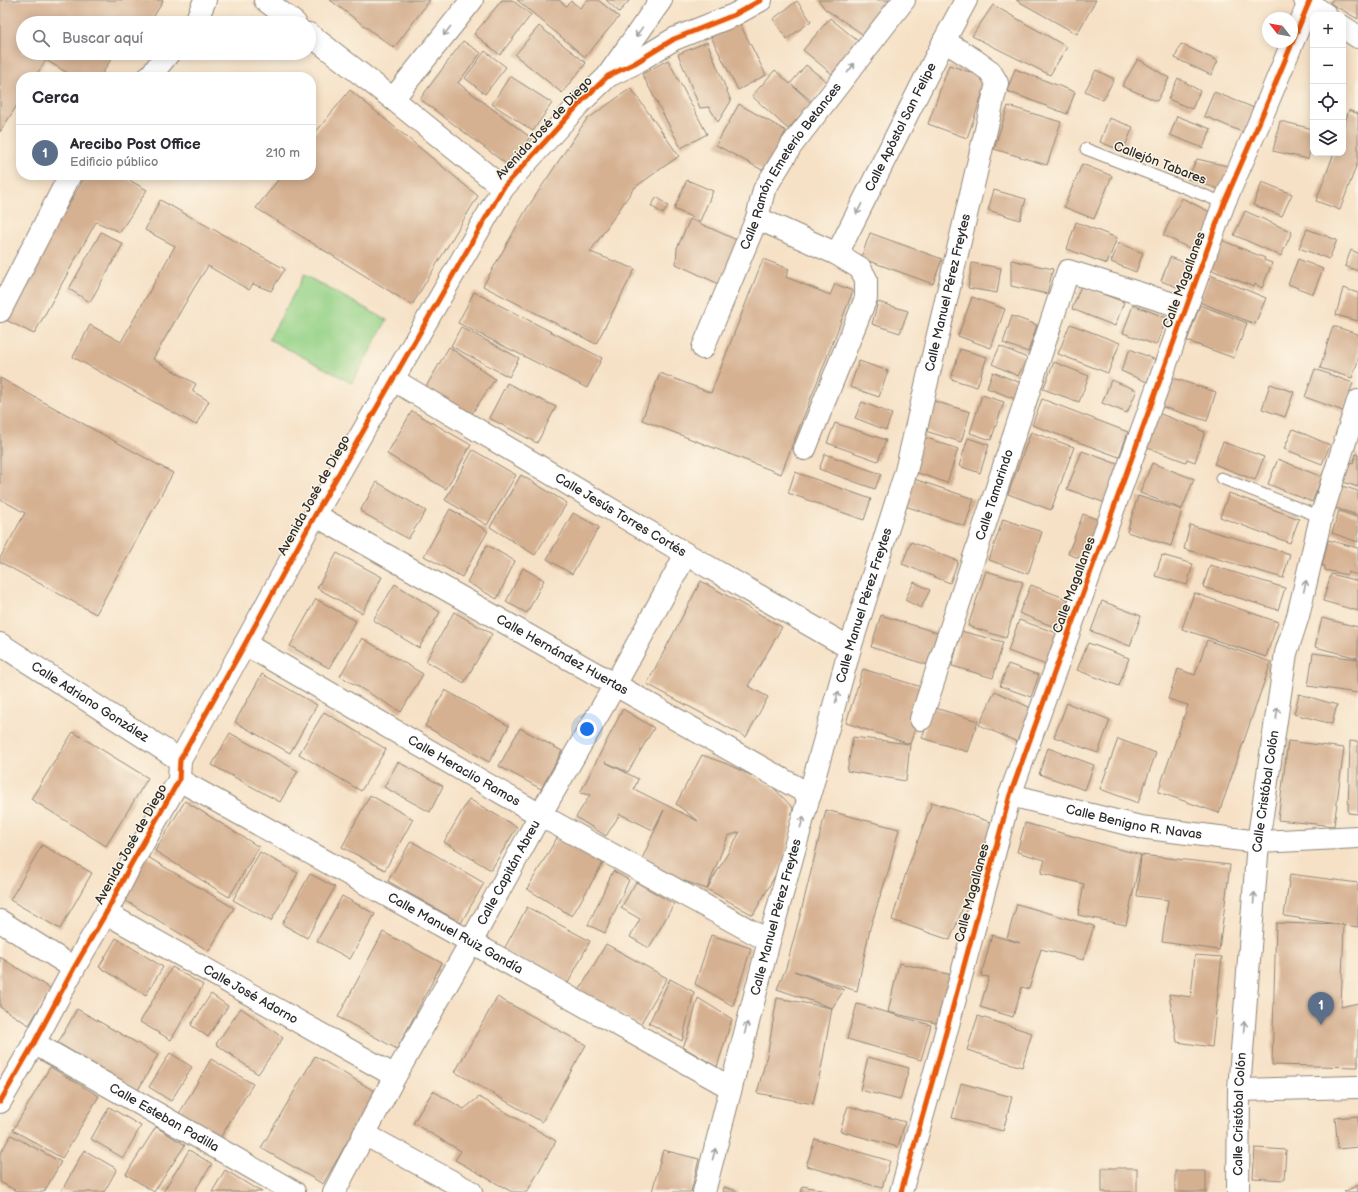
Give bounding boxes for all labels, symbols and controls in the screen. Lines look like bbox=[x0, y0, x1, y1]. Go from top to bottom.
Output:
north arrow bbox=[1262, 12, 1298, 48]
map controls bbox=[1310, 12, 1346, 156]
button: + bbox=[1310, 12, 1346, 48]
search box bbox=[16, 16, 316, 60]
one-way arrow bbox=[443, 25, 452, 36]
one-way arrow bbox=[635, 26, 643, 37]
icon: search bbox=[30, 27, 52, 49]
text: Buscar aquí bbox=[62, 29, 143, 48]
button: − bbox=[1310, 48, 1346, 84]
street label: Calle Apóstol San Felipe bbox=[862, 60, 940, 194]
one-way arrow bbox=[847, 63, 855, 74]
street label: Avenida José de Diego bbox=[492, 73, 596, 183]
street label: Calle Ramón Emeterio Betances bbox=[737, 79, 845, 252]
button: locate bbox=[1310, 84, 1346, 120]
text: Cerca bbox=[32, 88, 79, 108]
button: layers bbox=[1310, 120, 1346, 156]
text: Arecibo Post Office bbox=[70, 135, 201, 154]
street label: Callejón Tabares bbox=[1111, 138, 1209, 188]
text: 1 bbox=[42, 145, 48, 161]
text: 210 m bbox=[266, 145, 300, 161]
text: Edificio público bbox=[70, 154, 158, 170]
one-way arrow bbox=[855, 203, 862, 215]
street label: Calle Manuel Pérez Freytes bbox=[922, 212, 974, 373]
street label: Calle Magallanes bbox=[1159, 229, 1209, 330]
street label: Avenida José de Diego bbox=[274, 432, 354, 558]
street label: Calle Tamarindo bbox=[972, 447, 1017, 542]
street label: Calle Jesús Torres Cortés bbox=[552, 470, 690, 561]
street label: Calle Manuel Pérez Freytes bbox=[833, 525, 896, 685]
street label: Calle Magallanes bbox=[1049, 534, 1099, 635]
one-way arrow bbox=[1301, 580, 1309, 593]
street label: Calle Hernández Huertas bbox=[493, 611, 632, 699]
street label: Calle Adriano González bbox=[28, 658, 152, 746]
one-way arrow bbox=[834, 690, 841, 703]
one-way arrow bbox=[1273, 707, 1281, 720]
your location bbox=[577, 719, 597, 739]
street label: Calle Cristóbal Colón bbox=[1249, 729, 1282, 853]
street label: Calle Heraclio Ramos bbox=[405, 732, 524, 810]
street label: Avenida José de Diego bbox=[91, 781, 171, 907]
street label: Calle Benigno R. Navas bbox=[1064, 801, 1204, 843]
one-way arrow bbox=[799, 816, 806, 829]
street label: Calle Capitán Abreu bbox=[474, 817, 544, 928]
street label: Calle Manuel Pérez Freytes bbox=[747, 837, 805, 997]
street label: Calle Magallanes bbox=[951, 841, 993, 944]
street label: Calle Manuel Ruiz Gandía bbox=[385, 889, 526, 978]
one-way arrow bbox=[1250, 892, 1258, 905]
street label: Calle José Adorno bbox=[200, 961, 301, 1028]
pin: 1 bbox=[1308, 992, 1334, 1025]
one-way arrow bbox=[1240, 1021, 1247, 1034]
one-way arrow bbox=[743, 1022, 751, 1035]
street label: Calle Cristóbal Colón bbox=[1230, 1052, 1250, 1176]
street label: Calle Esteban Padilla bbox=[106, 1080, 222, 1155]
one-way arrow bbox=[711, 1148, 718, 1161]

